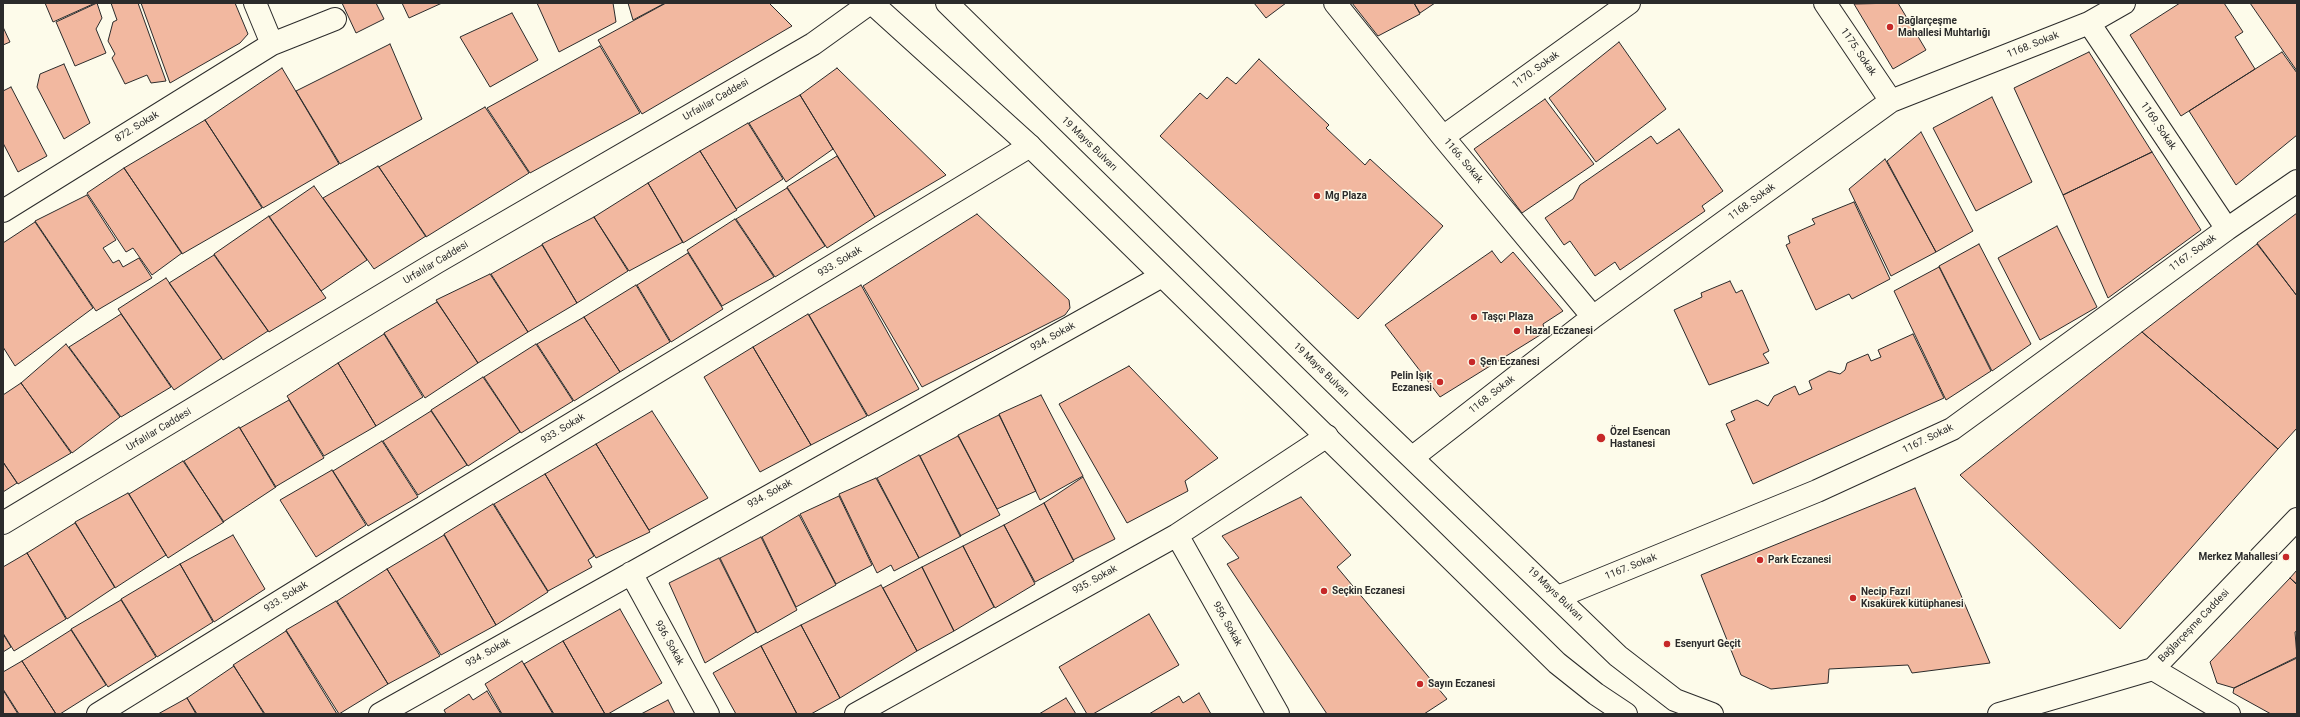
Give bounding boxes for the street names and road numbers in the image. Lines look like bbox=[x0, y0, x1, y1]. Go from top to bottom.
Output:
street label: 1175. Sokak bbox=[1838, 26, 1878, 78]
street label: 1168. Sokak bbox=[2005, 29, 2061, 61]
street label: 1170. Sokak bbox=[1510, 49, 1562, 91]
street label: Urfalılar Caddesi bbox=[681, 76, 751, 124]
street label: 1169. Sokak bbox=[2138, 100, 2178, 152]
street label: 872. Sokak bbox=[113, 109, 161, 145]
street label: 19 Mayıs Bulvarı bbox=[1059, 114, 1119, 174]
street label: 1166. Sokak bbox=[1441, 136, 1485, 186]
street label: 1168. Sokak bbox=[1726, 181, 1778, 223]
street label: 1167. Sokak bbox=[2167, 232, 2219, 274]
street label: Urfalılar Caddesi bbox=[401, 239, 471, 287]
street label: 933. Sokak bbox=[816, 244, 864, 280]
street label: 934. Sokak bbox=[1029, 320, 1077, 354]
street label: 19 Mayıs Bulvarı bbox=[1291, 340, 1351, 400]
street label: 1168. Sokak bbox=[1467, 373, 1517, 417]
street label: Urfalılar Caddesi bbox=[124, 406, 194, 454]
street label: 933. Sokak bbox=[539, 411, 587, 447]
street label: 1167. Sokak bbox=[1901, 422, 1955, 456]
street label: 934. Sokak bbox=[746, 477, 794, 511]
street label: 1167. Sokak bbox=[1603, 551, 1659, 583]
street label: 935. Sokak bbox=[1071, 563, 1119, 597]
street label: 19 Mayıs Bulvarı bbox=[1525, 564, 1585, 624]
street label: 933. Sokak bbox=[262, 579, 310, 615]
street label: Bağlarçeşme Caddesi bbox=[2156, 587, 2232, 665]
street label: 956. Sokak bbox=[1210, 600, 1244, 648]
street label: 936. Sokak bbox=[652, 619, 686, 667]
street label: 934. Sokak bbox=[464, 636, 512, 670]

